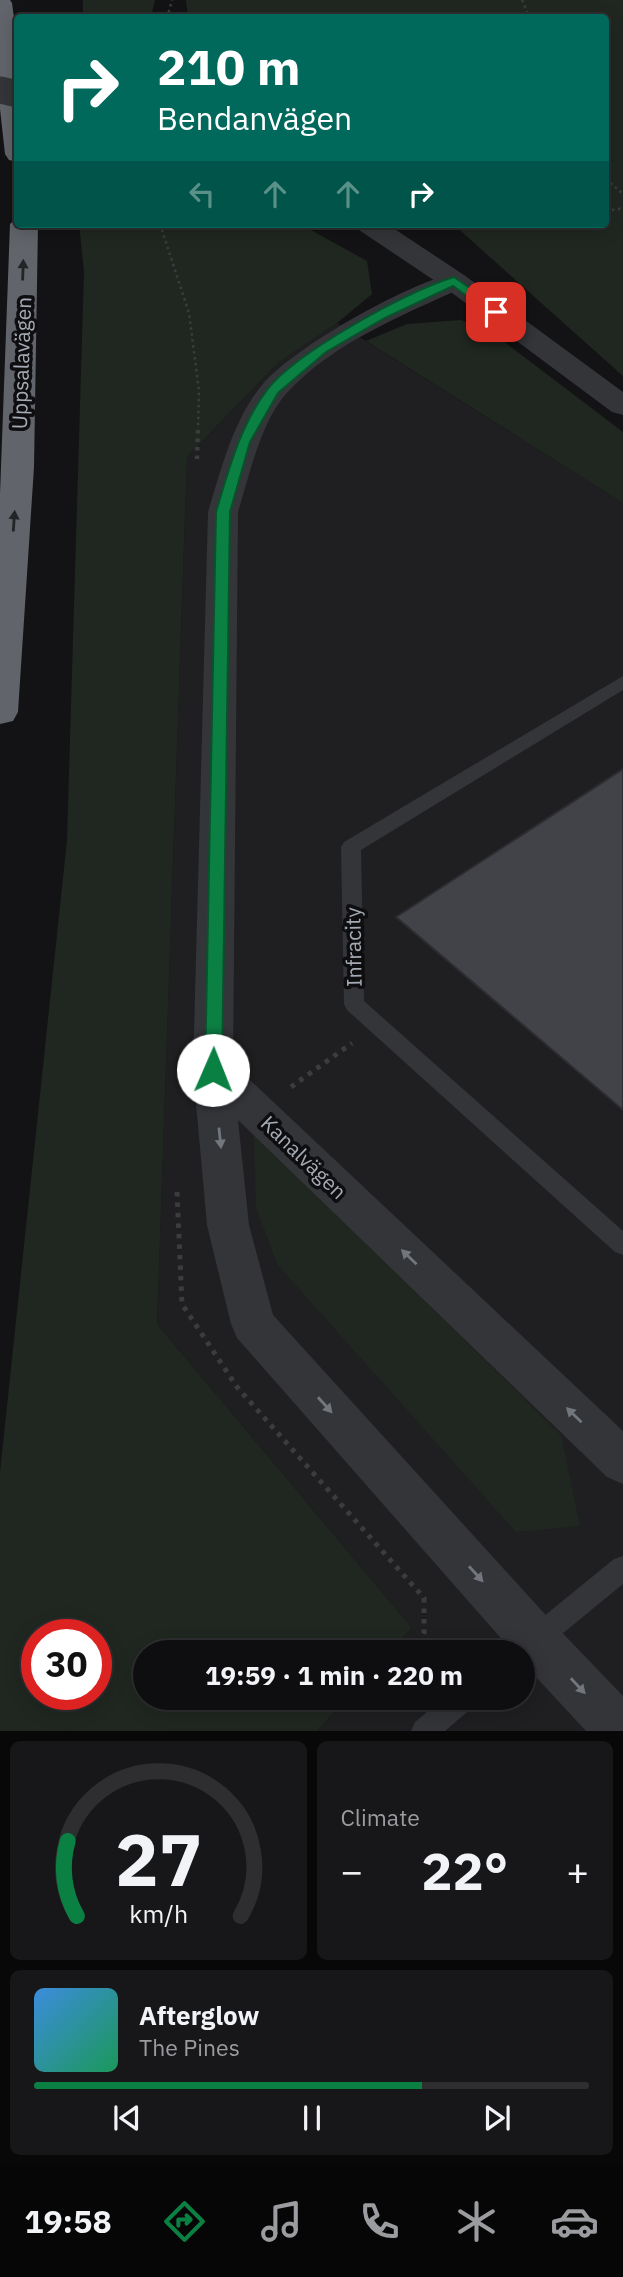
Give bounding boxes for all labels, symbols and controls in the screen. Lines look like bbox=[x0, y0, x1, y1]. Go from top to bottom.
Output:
text: 210 m bbox=[157, 35, 301, 98]
icon: right bbox=[42, 42, 133, 133]
text: Bendanvägen bbox=[157, 97, 352, 139]
icon: left bbox=[183, 175, 221, 213]
icon: ahead bbox=[256, 175, 294, 213]
icon: ahead bbox=[329, 175, 367, 213]
icon: right bbox=[402, 175, 440, 213]
one-way arrow bbox=[18, 258, 29, 280]
pin bbox=[466, 282, 526, 342]
icon: arrive bbox=[477, 293, 515, 331]
street label: Uppsalavägen bbox=[5, 296, 37, 430]
one-way arrow bbox=[9, 510, 20, 532]
street label: Infracity bbox=[338, 906, 368, 987]
position arrow bbox=[176, 1033, 250, 1107]
street label: Kanalvägen bbox=[255, 1109, 353, 1205]
one-way arrow bbox=[215, 1127, 226, 1149]
one-way arrow bbox=[401, 1250, 418, 1266]
one-way arrow bbox=[316, 1396, 332, 1413]
one-way arrow bbox=[566, 1407, 583, 1423]
one-way arrow bbox=[468, 1565, 484, 1583]
speed limit sign: 30 bbox=[21, 1619, 112, 1710]
text: 19:59 · 1 min · 220 m bbox=[205, 1658, 463, 1692]
one-way arrow bbox=[570, 1677, 586, 1694]
text: Climate bbox=[341, 1802, 420, 1832]
text: 27 bbox=[115, 1812, 202, 1907]
text: 22° bbox=[421, 1837, 508, 1904]
text: − bbox=[341, 1846, 363, 1895]
text: + bbox=[566, 1846, 589, 1895]
text: km/h bbox=[129, 1897, 188, 1930]
text: Afterglow bbox=[139, 1998, 259, 2032]
text: The Pines bbox=[139, 2032, 240, 2062]
icon: previous bbox=[108, 2099, 146, 2137]
icon: pause bbox=[293, 2099, 331, 2137]
icon: next bbox=[478, 2099, 516, 2137]
icon: directions bbox=[160, 2197, 209, 2246]
icon: music bbox=[257, 2197, 306, 2246]
icon: phone bbox=[355, 2197, 404, 2246]
icon: climate bbox=[452, 2197, 501, 2246]
icon: car bbox=[550, 2197, 599, 2246]
text: 19:58 bbox=[24, 2200, 112, 2242]

